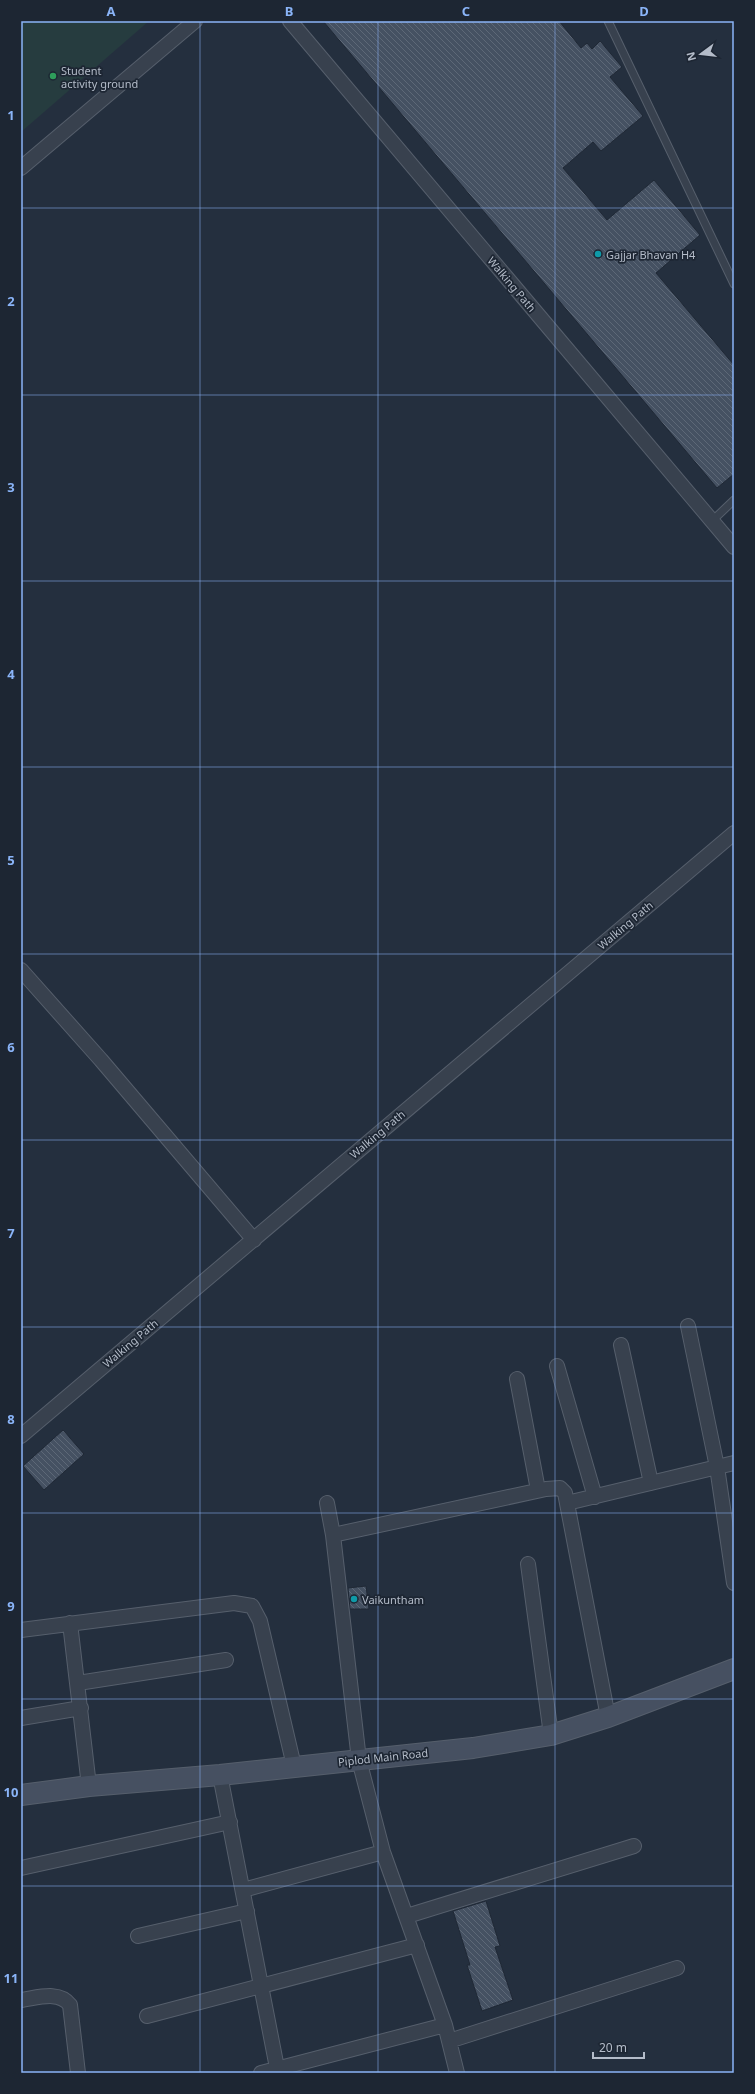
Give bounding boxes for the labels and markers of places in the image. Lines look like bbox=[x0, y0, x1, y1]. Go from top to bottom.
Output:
place label: Student activity ground bbox=[61, 63, 138, 91]
marker: Student activity ground bbox=[48, 71, 58, 81]
place label: Gajjar Bhavan H4 bbox=[606, 247, 696, 262]
marker: Gajjar Bhavan H4 bbox=[593, 249, 603, 259]
place label: Vaikuntham bbox=[362, 1592, 424, 1607]
marker: Vaikuntham bbox=[349, 1594, 359, 1604]

